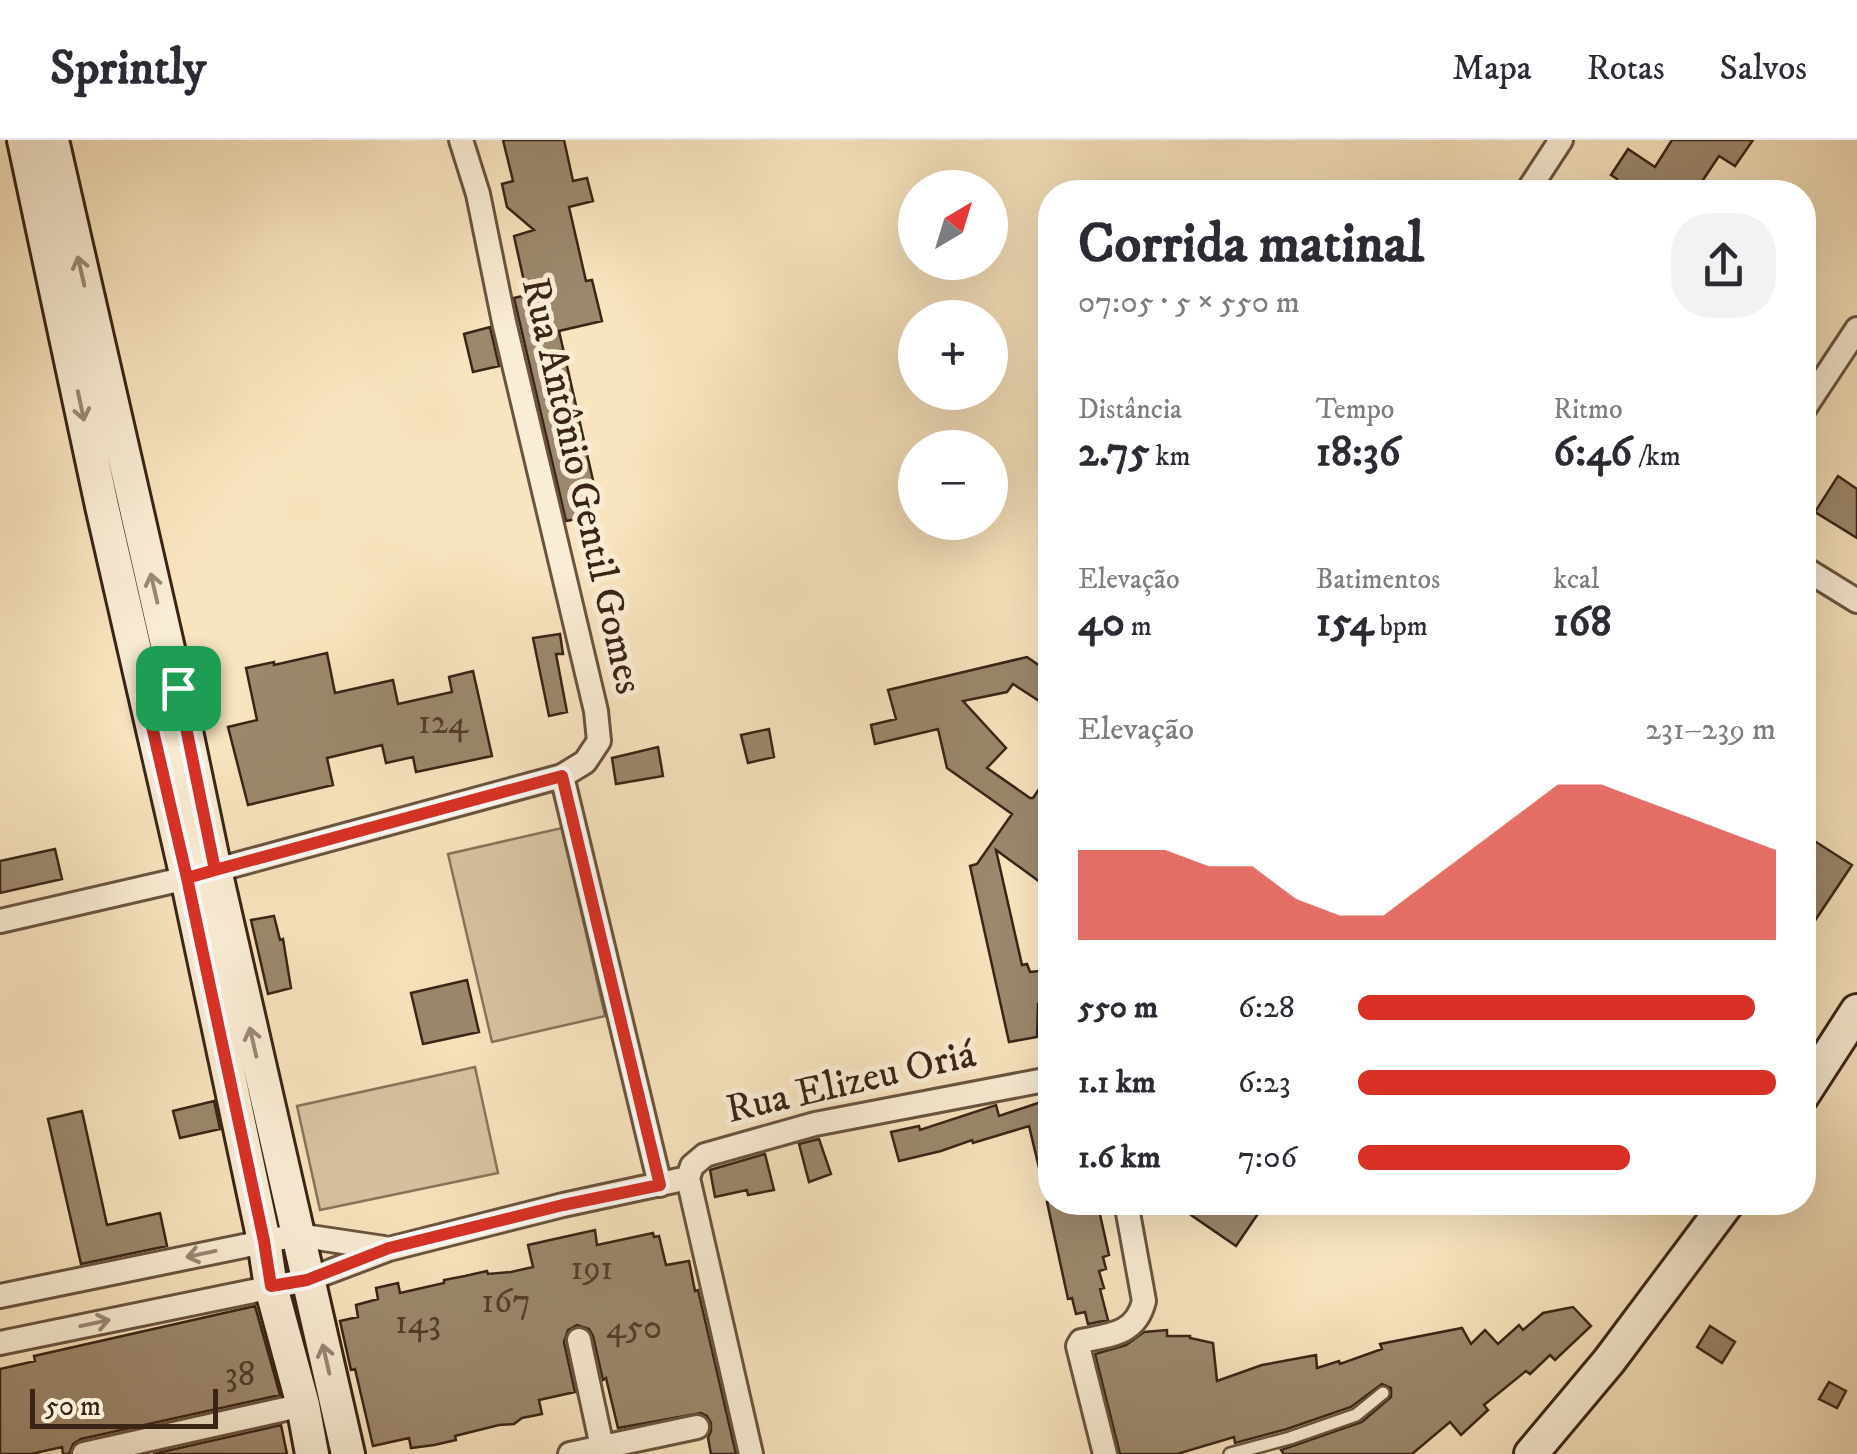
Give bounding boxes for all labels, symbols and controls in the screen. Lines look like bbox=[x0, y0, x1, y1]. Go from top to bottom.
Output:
text: Sprintly bbox=[50, 39, 206, 99]
text: Mapa bbox=[1452, 47, 1532, 91]
text: Rotas bbox=[1587, 47, 1665, 91]
text: Salvos bbox=[1720, 47, 1807, 91]
north arrow bbox=[898, 170, 1008, 280]
map controls bbox=[898, 170, 1008, 540]
text: Corrida matinal bbox=[1078, 211, 1424, 280]
button: share bbox=[1671, 213, 1776, 318]
one-way arrow bbox=[71, 256, 89, 288]
street label: Rua Antônio Gentil Gomes bbox=[509, 273, 653, 699]
text: 07:05 · 5 × 550 m bbox=[1078, 283, 1300, 323]
button: + bbox=[898, 300, 1008, 410]
one-way arrow bbox=[72, 390, 91, 422]
text: Distância bbox=[1078, 392, 1182, 427]
text: Tempo bbox=[1316, 392, 1394, 427]
text: Ritmo bbox=[1553, 392, 1623, 427]
text: 2.75 bbox=[1078, 427, 1150, 479]
text: 18:36 bbox=[1316, 427, 1401, 479]
text: 6:46 bbox=[1553, 427, 1632, 479]
button: − bbox=[898, 430, 1008, 540]
text: km bbox=[1150, 439, 1190, 474]
text: /km bbox=[1632, 439, 1681, 474]
text: Elevação bbox=[1078, 562, 1180, 597]
text: Batimentos bbox=[1316, 562, 1440, 597]
text: kcal bbox=[1553, 562, 1599, 597]
one-way arrow bbox=[144, 573, 162, 605]
text: 40 bbox=[1078, 597, 1125, 649]
text: 154 bbox=[1316, 597, 1374, 649]
text: 168 bbox=[1553, 597, 1611, 649]
text: m bbox=[1125, 609, 1152, 644]
text: bpm bbox=[1374, 609, 1428, 644]
pin bbox=[136, 646, 221, 731]
icon: arrive bbox=[151, 661, 206, 716]
house number: 124 bbox=[418, 701, 469, 745]
text: Elevação bbox=[1078, 710, 1194, 750]
text: 231–239 m bbox=[1645, 710, 1776, 750]
text: 550 m bbox=[1078, 988, 1158, 1028]
text: 6:28 bbox=[1238, 988, 1295, 1028]
one-way arrow bbox=[243, 1027, 262, 1059]
street label: Rua Elizeu Oriá bbox=[721, 1030, 981, 1136]
text: 1.1 km bbox=[1078, 1063, 1156, 1103]
text: 6:23 bbox=[1238, 1063, 1291, 1103]
text: 1.6 km bbox=[1078, 1138, 1161, 1178]
text: 7:06 bbox=[1238, 1138, 1297, 1178]
one-way arrow bbox=[186, 1246, 218, 1265]
house number: 191 bbox=[571, 1247, 613, 1291]
house number: 167 bbox=[481, 1280, 531, 1324]
house number: 143 bbox=[395, 1301, 441, 1345]
house number: 450 bbox=[606, 1306, 662, 1350]
one-way arrow bbox=[79, 1312, 111, 1331]
one-way arrow bbox=[316, 1344, 334, 1376]
house number: 38 bbox=[225, 1353, 255, 1397]
scale bar bbox=[30, 1384, 218, 1428]
text: 50 m bbox=[45, 1389, 101, 1424]

